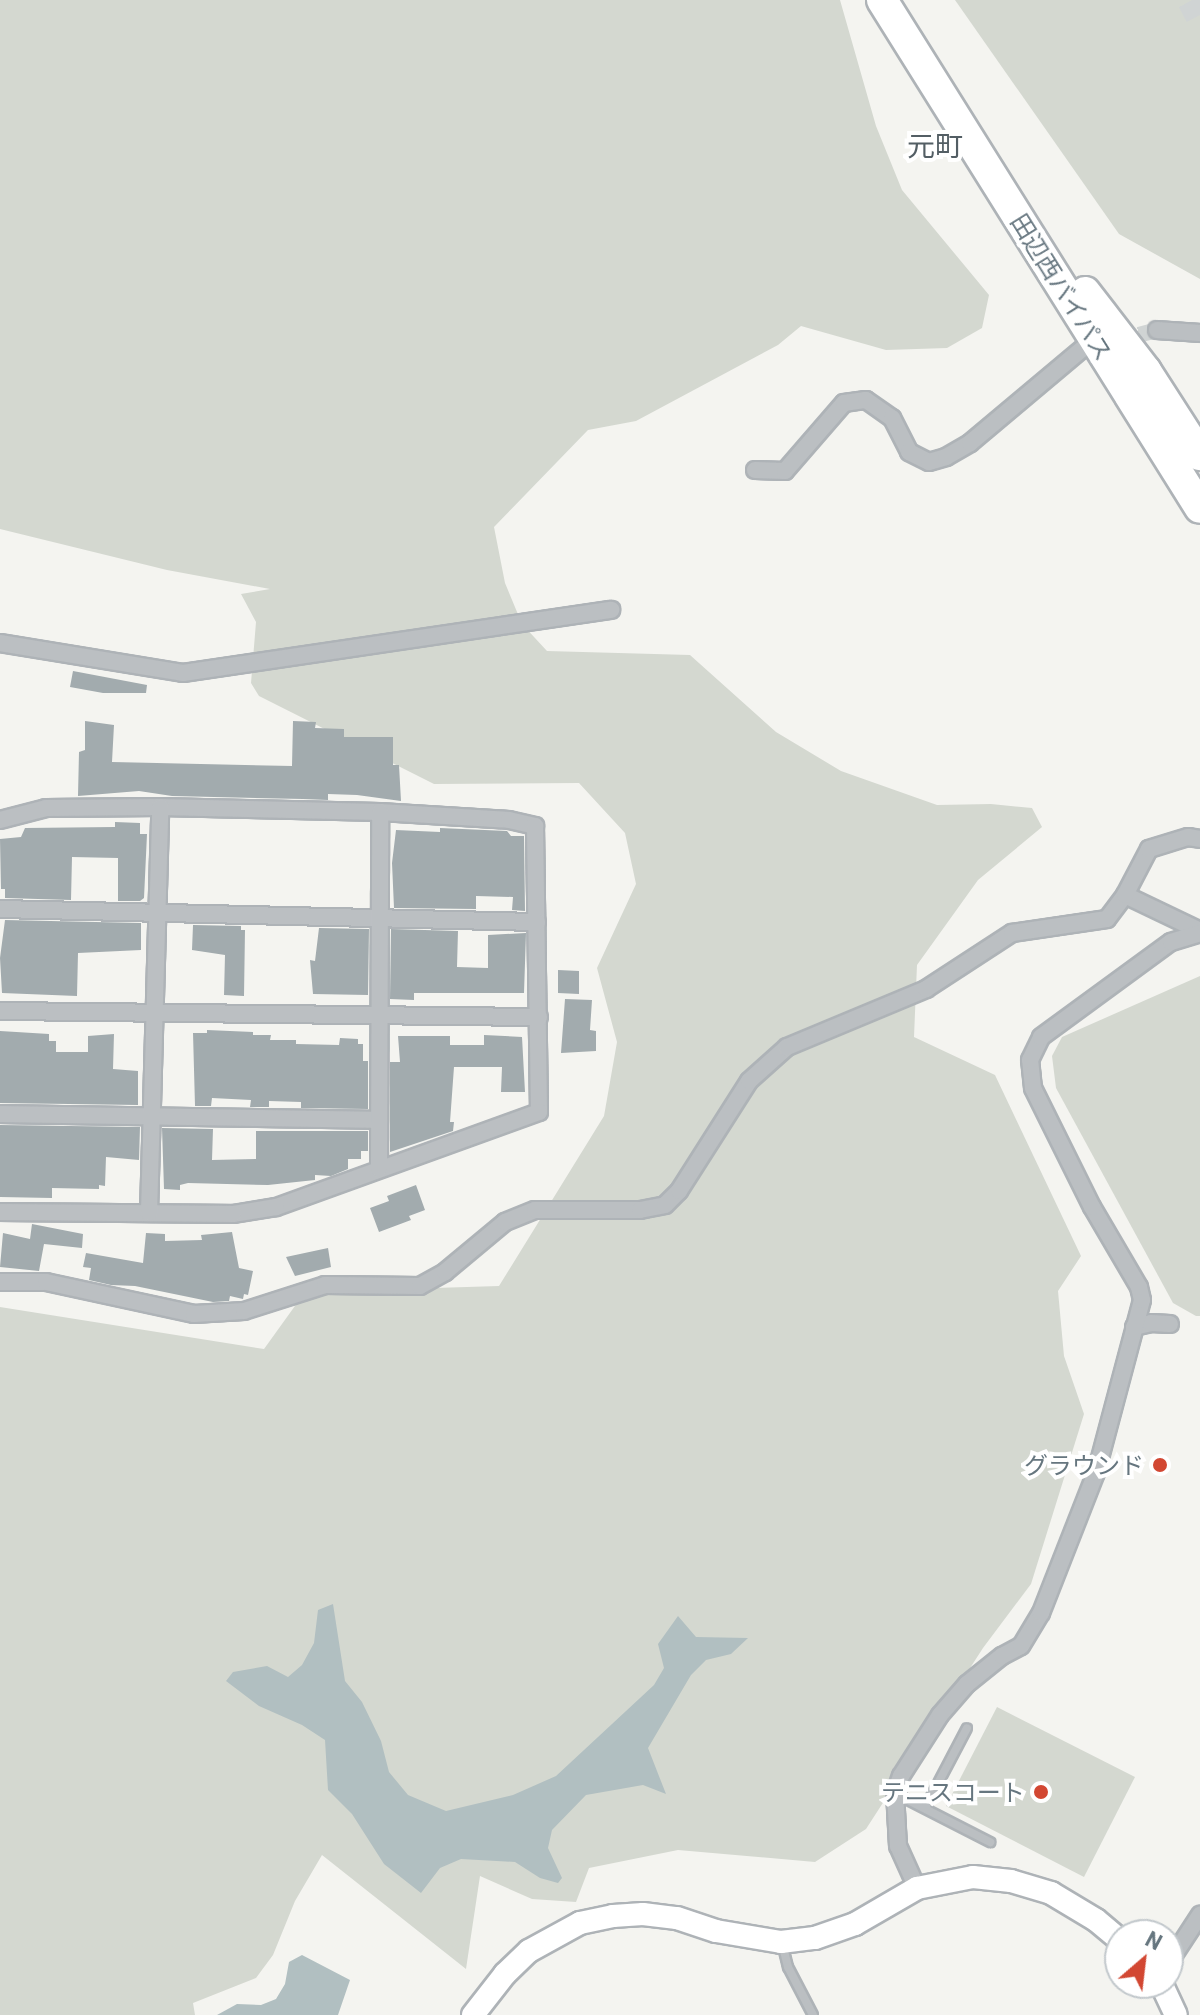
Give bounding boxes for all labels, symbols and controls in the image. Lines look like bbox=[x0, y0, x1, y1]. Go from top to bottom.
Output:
district label: 元町 bbox=[907, 128, 963, 162]
street label: 田辺西バイパス bbox=[1005, 208, 1119, 366]
place label: グラウンド bbox=[1024, 1451, 1144, 1479]
marker: グラウンド bbox=[1151, 1456, 1169, 1474]
place label: テニスコート bbox=[881, 1778, 1025, 1806]
marker: テニスコート bbox=[1032, 1783, 1050, 1801]
north arrow bbox=[1104, 1919, 1184, 1999]
text: N bbox=[1142, 1925, 1167, 1954]

